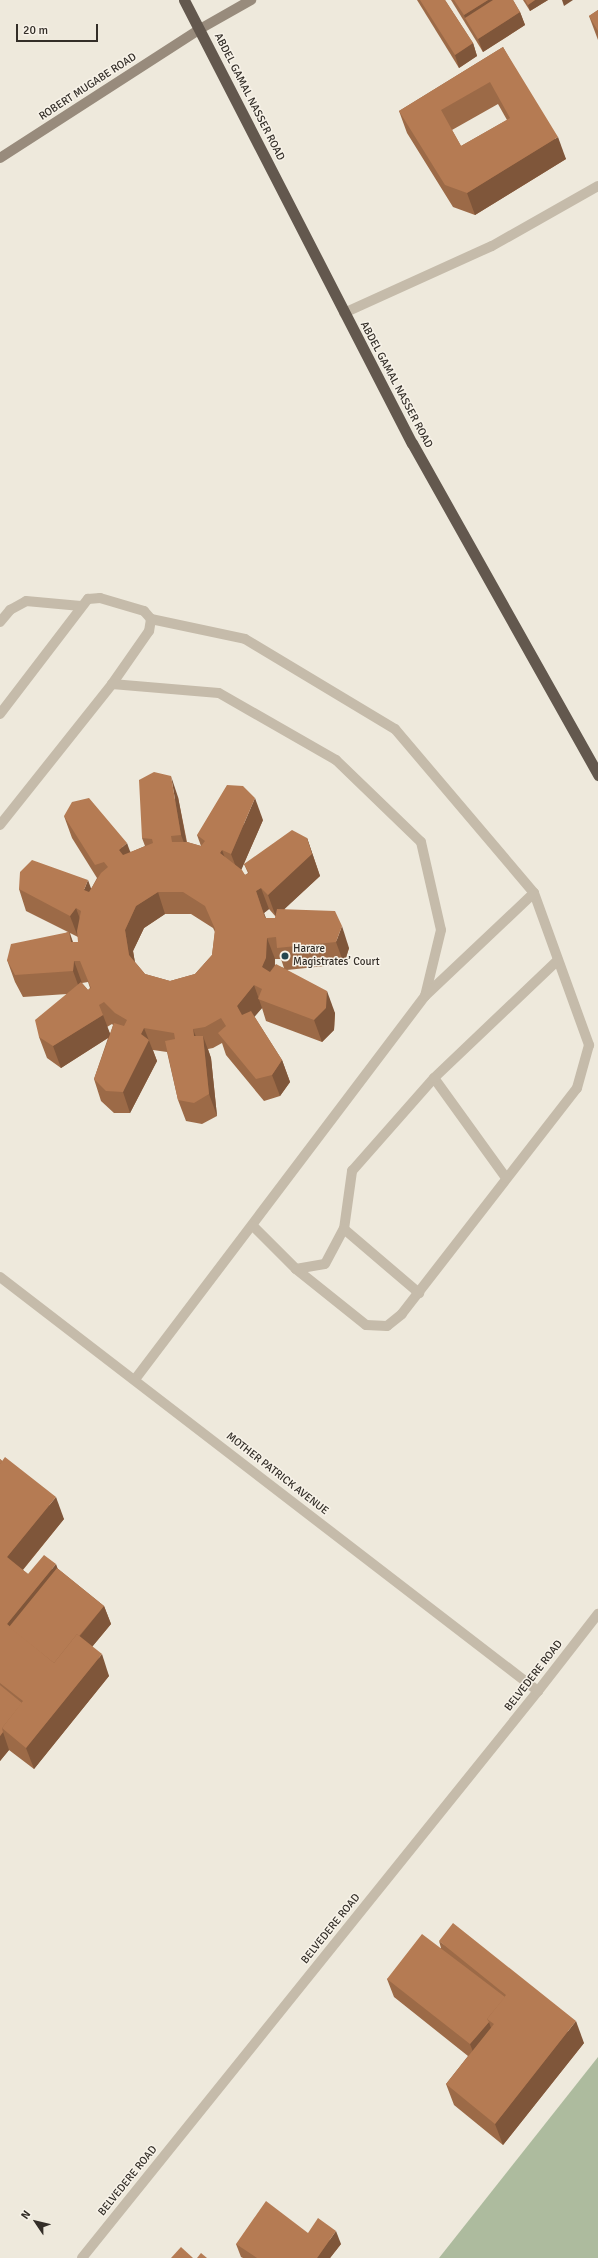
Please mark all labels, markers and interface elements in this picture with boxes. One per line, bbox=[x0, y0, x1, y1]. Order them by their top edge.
scale bar bbox=[18, 16, 100, 42]
text: 20 m bbox=[23, 23, 48, 38]
street label: ABDEL GAMAL NASSER ROAD bbox=[211, 31, 287, 163]
street label: ROBERT MUGABE ROAD bbox=[37, 51, 139, 123]
street label: ABDEL GAMAL NASSER ROAD bbox=[357, 320, 435, 450]
place label: Harare Magistrates’ Court bbox=[293, 943, 380, 969]
marker: Harare Magistrates’ Court bbox=[280, 951, 290, 961]
street label: MOTHER PATRICK AVENUE bbox=[223, 1430, 331, 1518]
street label: BELVEDERE ROAD bbox=[502, 1638, 566, 1714]
street label: BELVEDERE ROAD bbox=[299, 1891, 363, 1967]
street label: BELVEDERE ROAD bbox=[96, 2143, 160, 2219]
north arrow bbox=[16, 2202, 56, 2242]
text: N bbox=[18, 2208, 33, 2222]

